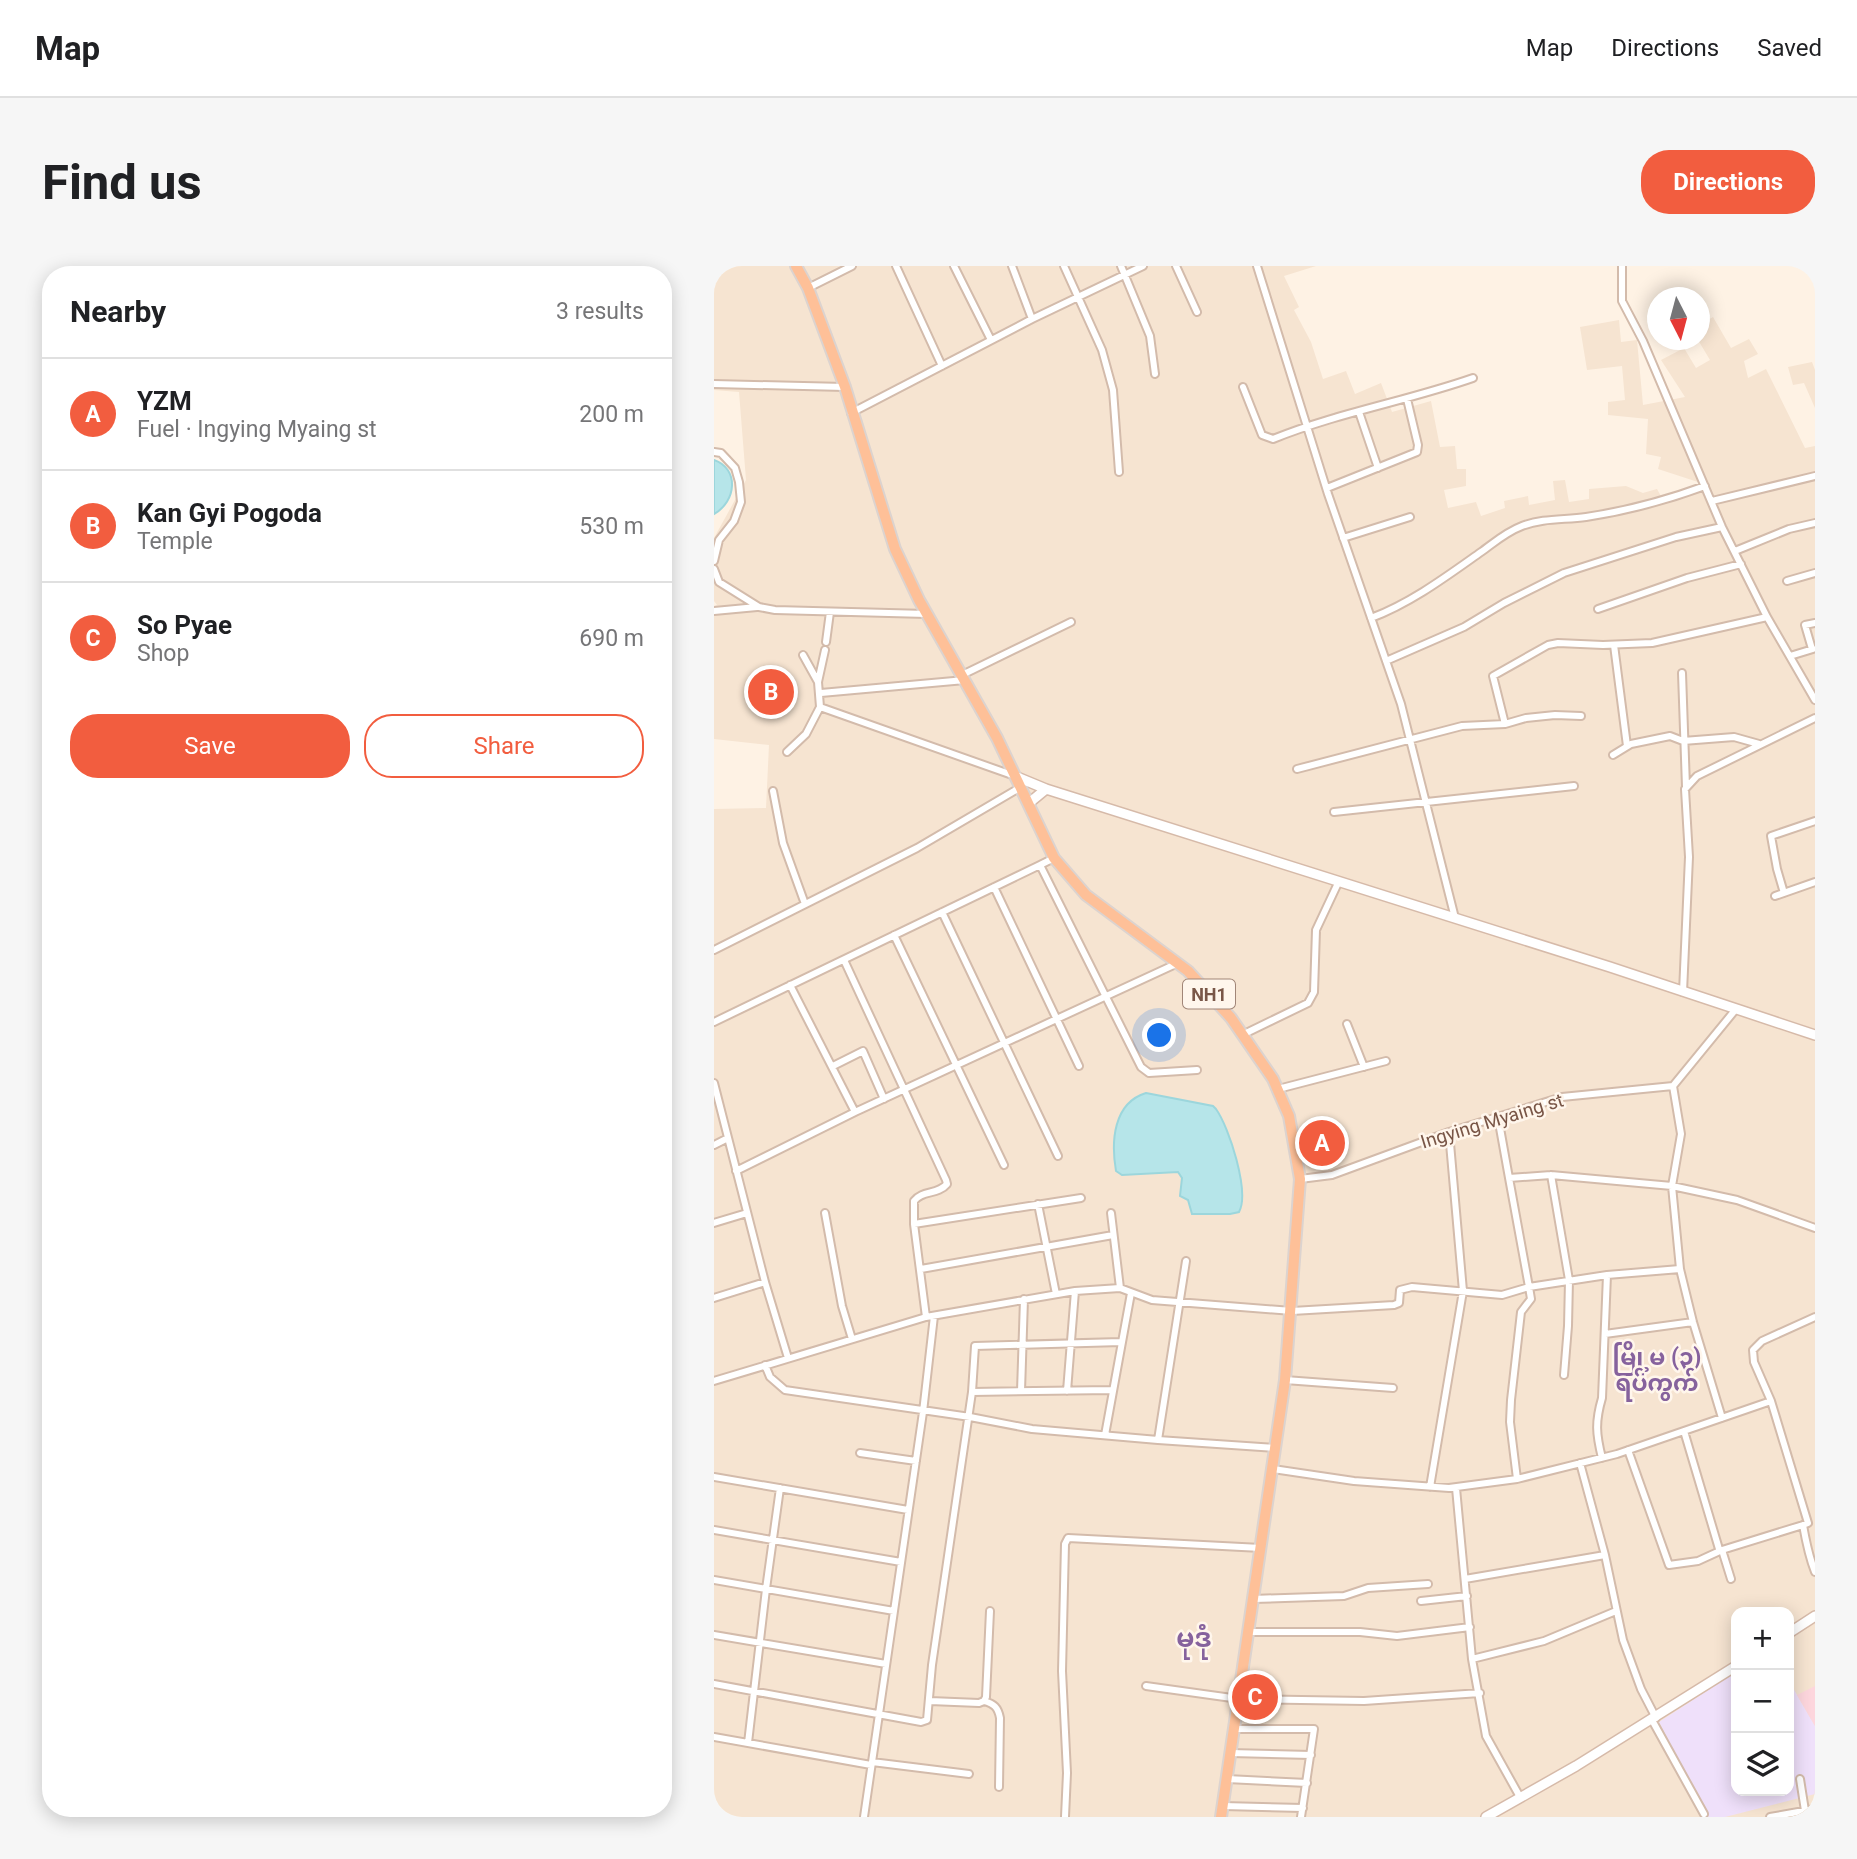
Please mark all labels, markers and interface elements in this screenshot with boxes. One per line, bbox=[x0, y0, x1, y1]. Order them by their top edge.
text: Map bbox=[35, 29, 100, 68]
text: Map bbox=[1526, 34, 1573, 62]
text: Directions bbox=[1611, 34, 1719, 62]
text: Saved bbox=[1757, 34, 1822, 62]
button: Directions bbox=[1641, 150, 1815, 214]
text: Find us bbox=[42, 154, 202, 211]
north arrow bbox=[1647, 287, 1710, 350]
text: Nearby bbox=[70, 294, 166, 329]
text: 3 results bbox=[556, 298, 644, 325]
text: YZM bbox=[137, 386, 192, 416]
text: A bbox=[85, 401, 101, 428]
text: 200 m bbox=[579, 401, 644, 428]
text: Fuel · Ingying Myaing st bbox=[137, 416, 377, 443]
text: Kan Gyi Pogoda bbox=[137, 498, 322, 528]
text: B bbox=[86, 513, 100, 540]
text: 530 m bbox=[579, 513, 644, 540]
text: Temple bbox=[137, 528, 213, 555]
text: So Pyae bbox=[137, 610, 232, 640]
text: C bbox=[85, 625, 101, 652]
text: 690 m bbox=[579, 625, 644, 652]
text: Shop bbox=[137, 640, 189, 667]
pin: B bbox=[748, 666, 794, 718]
button: Save bbox=[70, 714, 350, 778]
button: Share bbox=[364, 714, 644, 778]
road number: NH1 bbox=[1183, 980, 1235, 1008]
your location bbox=[1142, 1018, 1176, 1052]
street label: Ingying Myaing st bbox=[1418, 1088, 1566, 1154]
pin: A bbox=[1299, 1117, 1345, 1169]
district label: မြို့မ (၃) ရပ်ကွက် bbox=[1613, 1341, 1701, 1402]
map controls bbox=[1731, 1607, 1794, 1796]
button: + bbox=[1731, 1607, 1794, 1670]
district label: မုဒုံ bbox=[1176, 1623, 1212, 1660]
button: − bbox=[1731, 1670, 1794, 1733]
pin: C bbox=[1232, 1671, 1278, 1723]
button: layers bbox=[1731, 1733, 1794, 1796]

